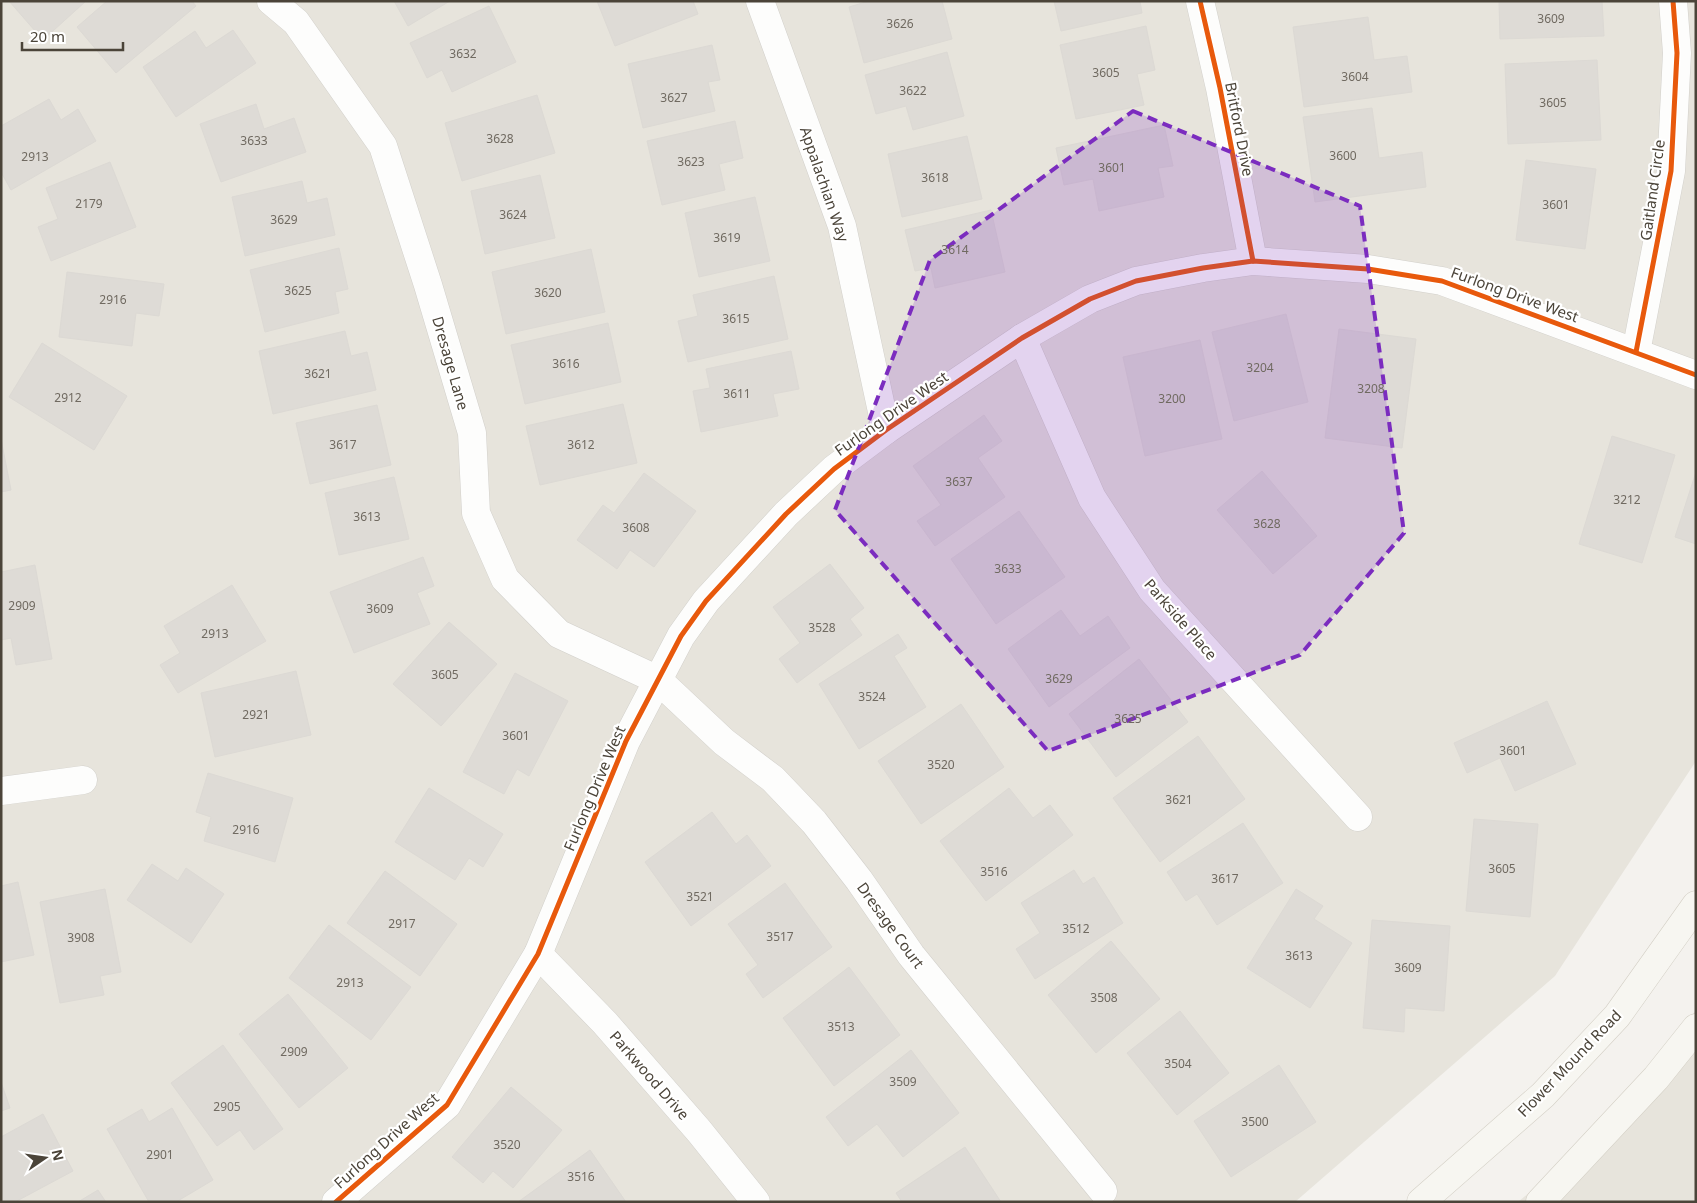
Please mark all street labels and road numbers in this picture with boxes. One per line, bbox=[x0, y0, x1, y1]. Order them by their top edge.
street label: Britford Drive bbox=[1221, 80, 1259, 178]
street label: Appalachian Way bbox=[796, 124, 854, 244]
street label: Gaitland Circle bbox=[1635, 138, 1669, 242]
street label: Furlong Drive West bbox=[1448, 262, 1582, 327]
street label: Dresage Lane bbox=[428, 314, 474, 412]
street label: Furlong Drive West bbox=[830, 366, 952, 460]
street label: Parkside Place bbox=[1140, 574, 1222, 664]
street label: Furlong Drive West bbox=[559, 722, 630, 854]
street label: Dresage Court bbox=[853, 878, 929, 973]
street label: Flower Mound Road bbox=[1513, 1005, 1625, 1121]
street label: Parkwood Drive bbox=[606, 1026, 694, 1124]
street label: Furlong Drive West bbox=[329, 1087, 443, 1192]

